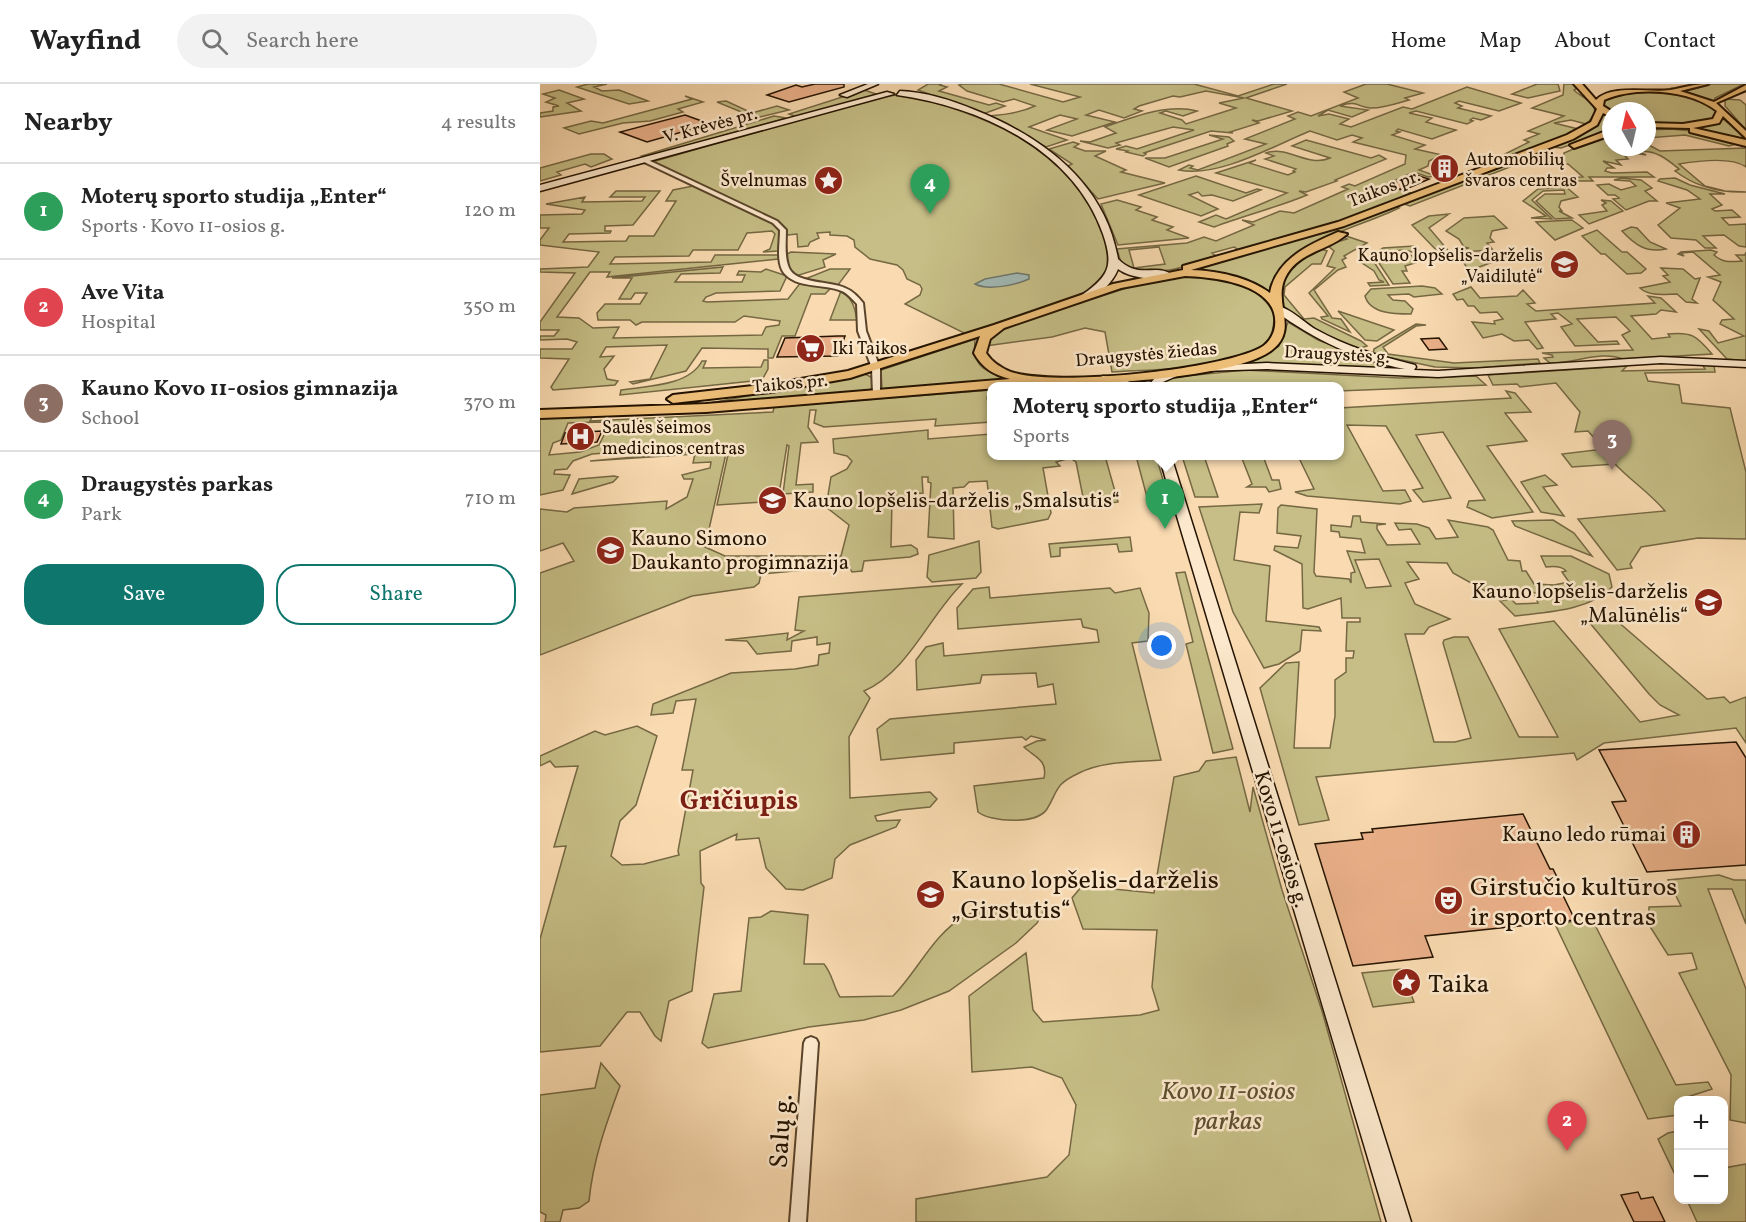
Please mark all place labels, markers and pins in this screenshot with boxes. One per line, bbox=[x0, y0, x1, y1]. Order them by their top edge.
place label: Automobilių švaros centras bbox=[1465, 148, 1577, 194]
building icon: Automobilių švaros centras bbox=[1428, 153, 1460, 185]
place icon: Švelnumas bbox=[812, 164, 844, 196]
pin: 4 bbox=[910, 164, 950, 214]
place label: Švelnumas bbox=[720, 169, 807, 194]
place label: Kauno lopšelis-darželis „Vaidilutė“ bbox=[1357, 244, 1543, 290]
school or university icon: Kauno lopšelis-darželis „Vaidilutė“ bbox=[1548, 249, 1580, 281]
supermarket icon: Iki Taikos bbox=[795, 332, 827, 364]
place label: Iki Taikos bbox=[832, 337, 907, 362]
place label: Saulės šeimos medicinos centras bbox=[602, 416, 745, 462]
pin: 3 bbox=[1592, 420, 1632, 470]
hospital icon: Saulės šeimos medicinos centras bbox=[565, 421, 597, 453]
pin: 1 bbox=[1146, 480, 1184, 529]
school or university icon: Kauno lopšelis-darželis „Smalsutis“ bbox=[756, 484, 788, 516]
place label: Kauno lopšelis-darželis „Smalsutis“ bbox=[793, 487, 1120, 516]
place label: Kauno Simono Daukanto progimnazija bbox=[631, 525, 849, 578]
school or university icon: Kauno Simono Daukanto progimnazija bbox=[594, 534, 626, 566]
place label: Kauno lopšelis-darželis „Malūnėlis“ bbox=[1472, 578, 1688, 631]
school or university icon: Kauno lopšelis-darželis „Malūnėlis“ bbox=[1693, 587, 1725, 619]
building icon: Kauno ledo rūmai bbox=[1671, 818, 1703, 850]
place label: Kauno ledo rūmai bbox=[1502, 821, 1666, 850]
place label: Kauno lopšelis-darželis „Girstutis“ bbox=[951, 863, 1219, 929]
place label: Girstučio kultūros ir sporto centras bbox=[1470, 870, 1677, 936]
school or university icon: Kauno lopšelis-darželis „Girstutis“ bbox=[914, 878, 946, 910]
theatre icon: Girstučio kultūros ir sporto centras bbox=[1433, 885, 1465, 917]
place icon: Taika bbox=[1391, 967, 1423, 999]
place label: Taika bbox=[1428, 967, 1490, 1003]
pin: 2 bbox=[1548, 1102, 1586, 1151]

